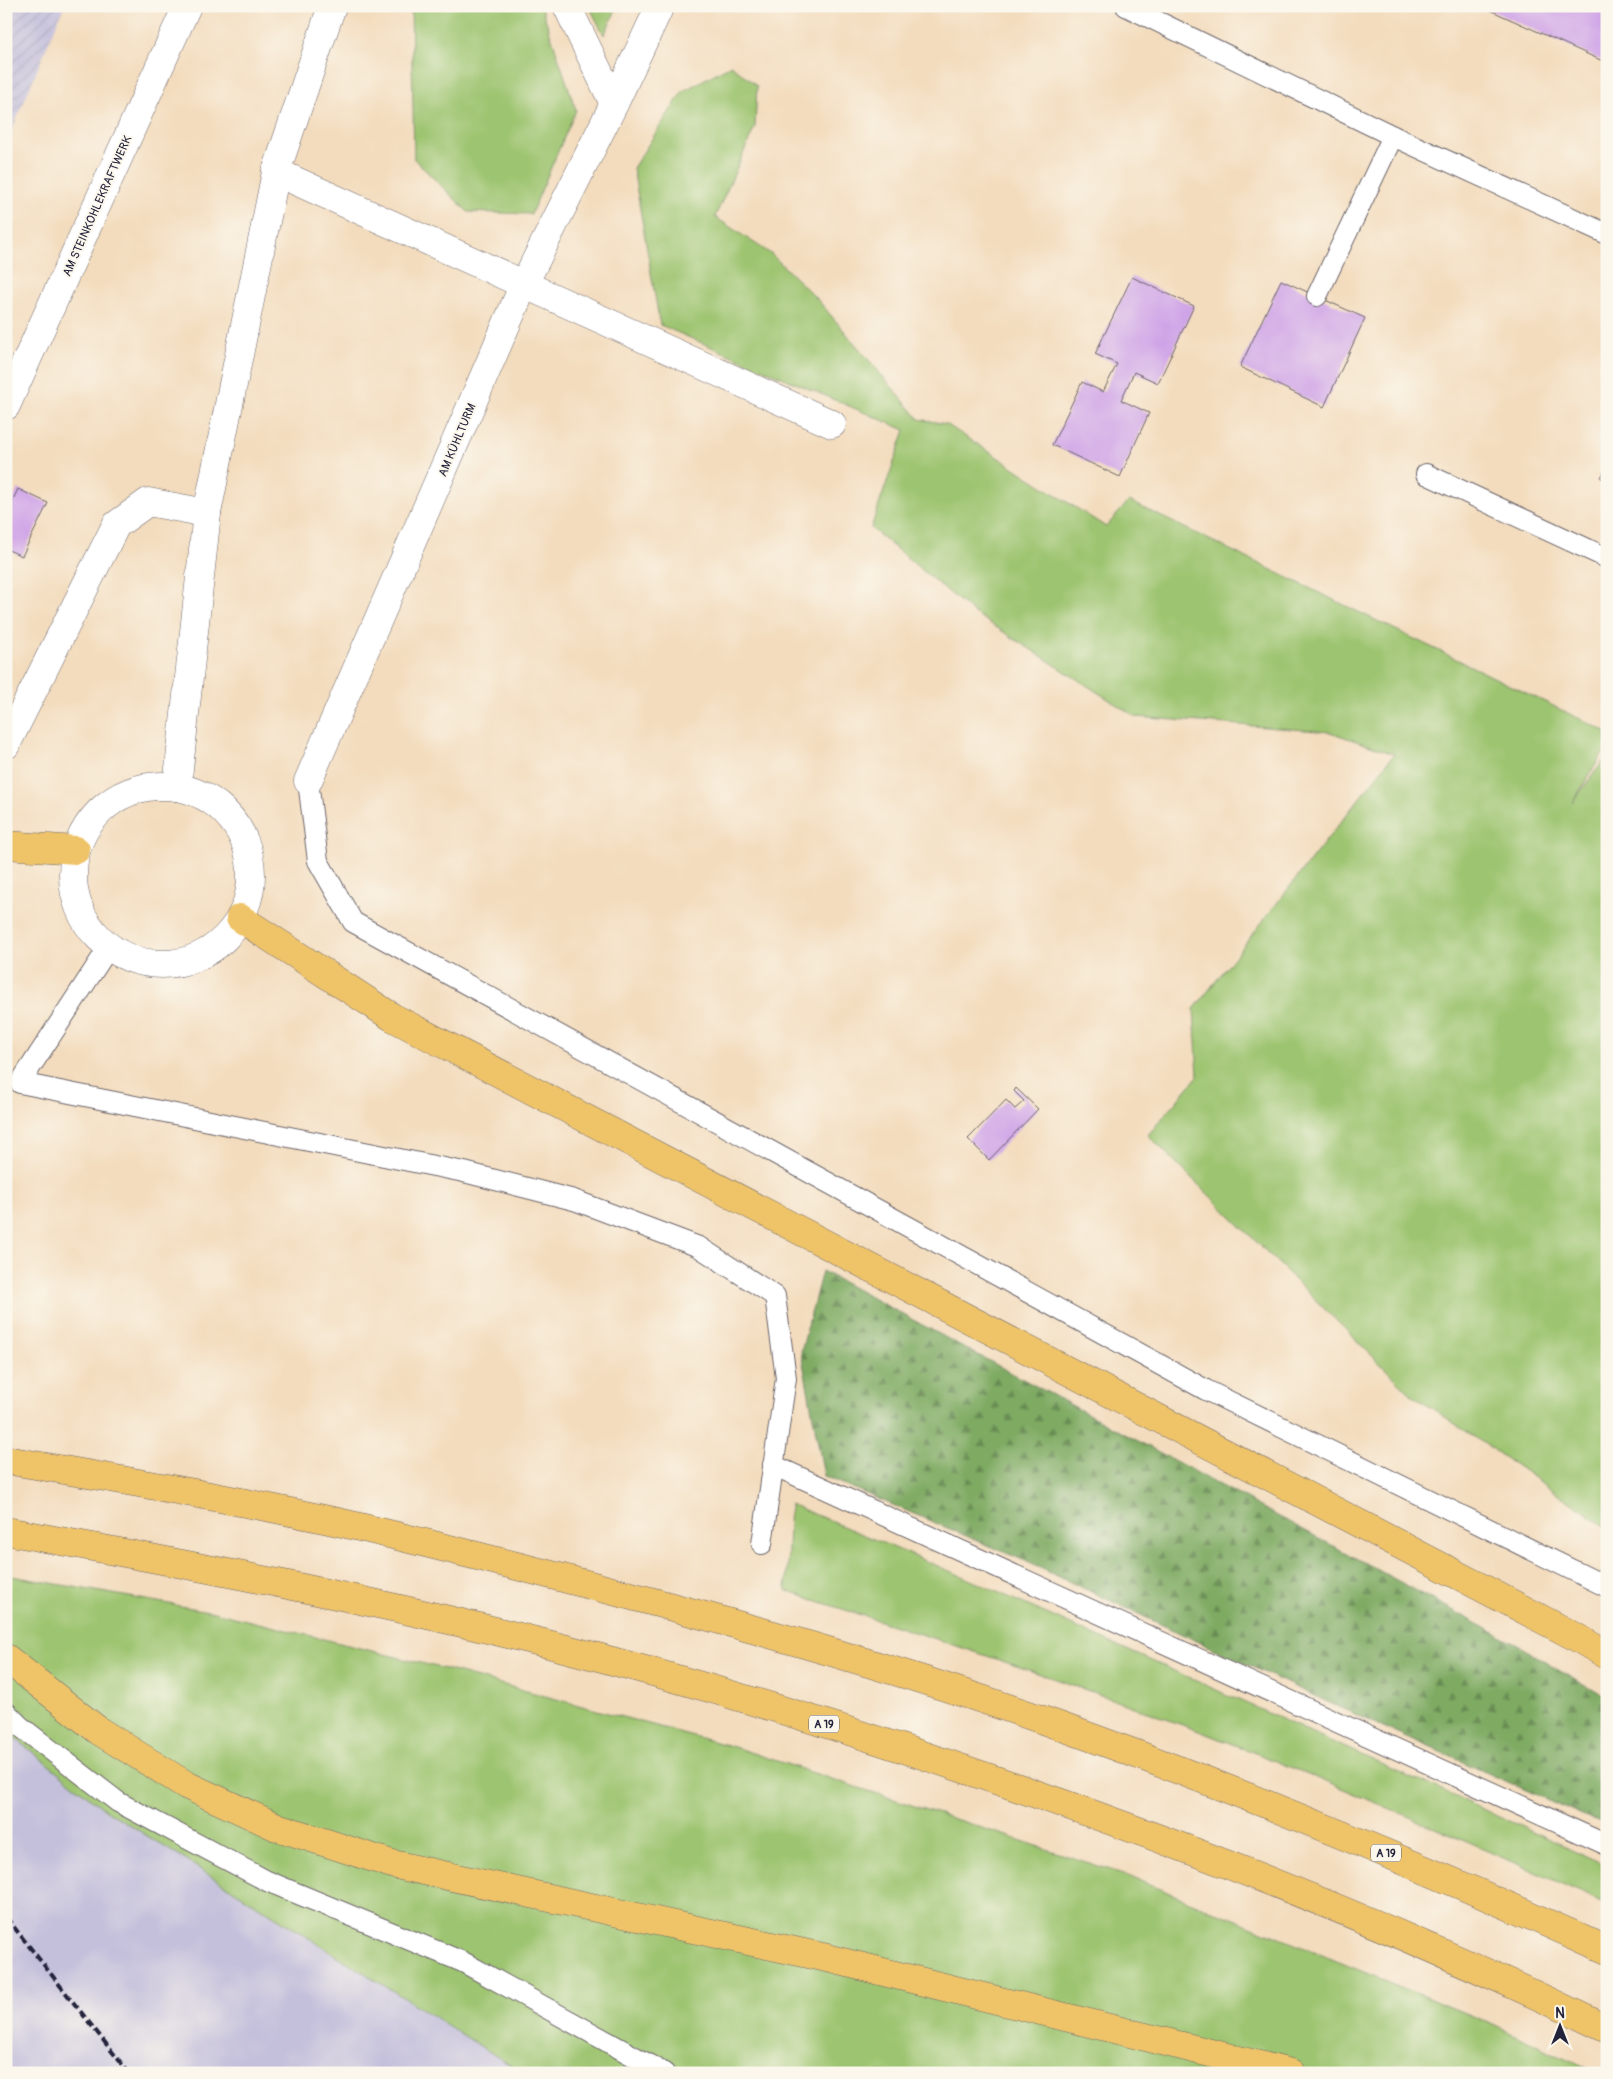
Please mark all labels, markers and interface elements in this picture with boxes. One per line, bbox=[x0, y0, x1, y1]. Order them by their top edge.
street label: AM STEINKOHLEKRAFTWERK bbox=[60, 134, 135, 279]
street label: AM KÜHLTURM bbox=[434, 401, 480, 479]
road number: A 19 bbox=[809, 1716, 839, 1732]
road number: A 19 bbox=[1371, 1845, 1401, 1862]
north arrow bbox=[1536, 2002, 1586, 2052]
text: N bbox=[1555, 2005, 1565, 2022]

